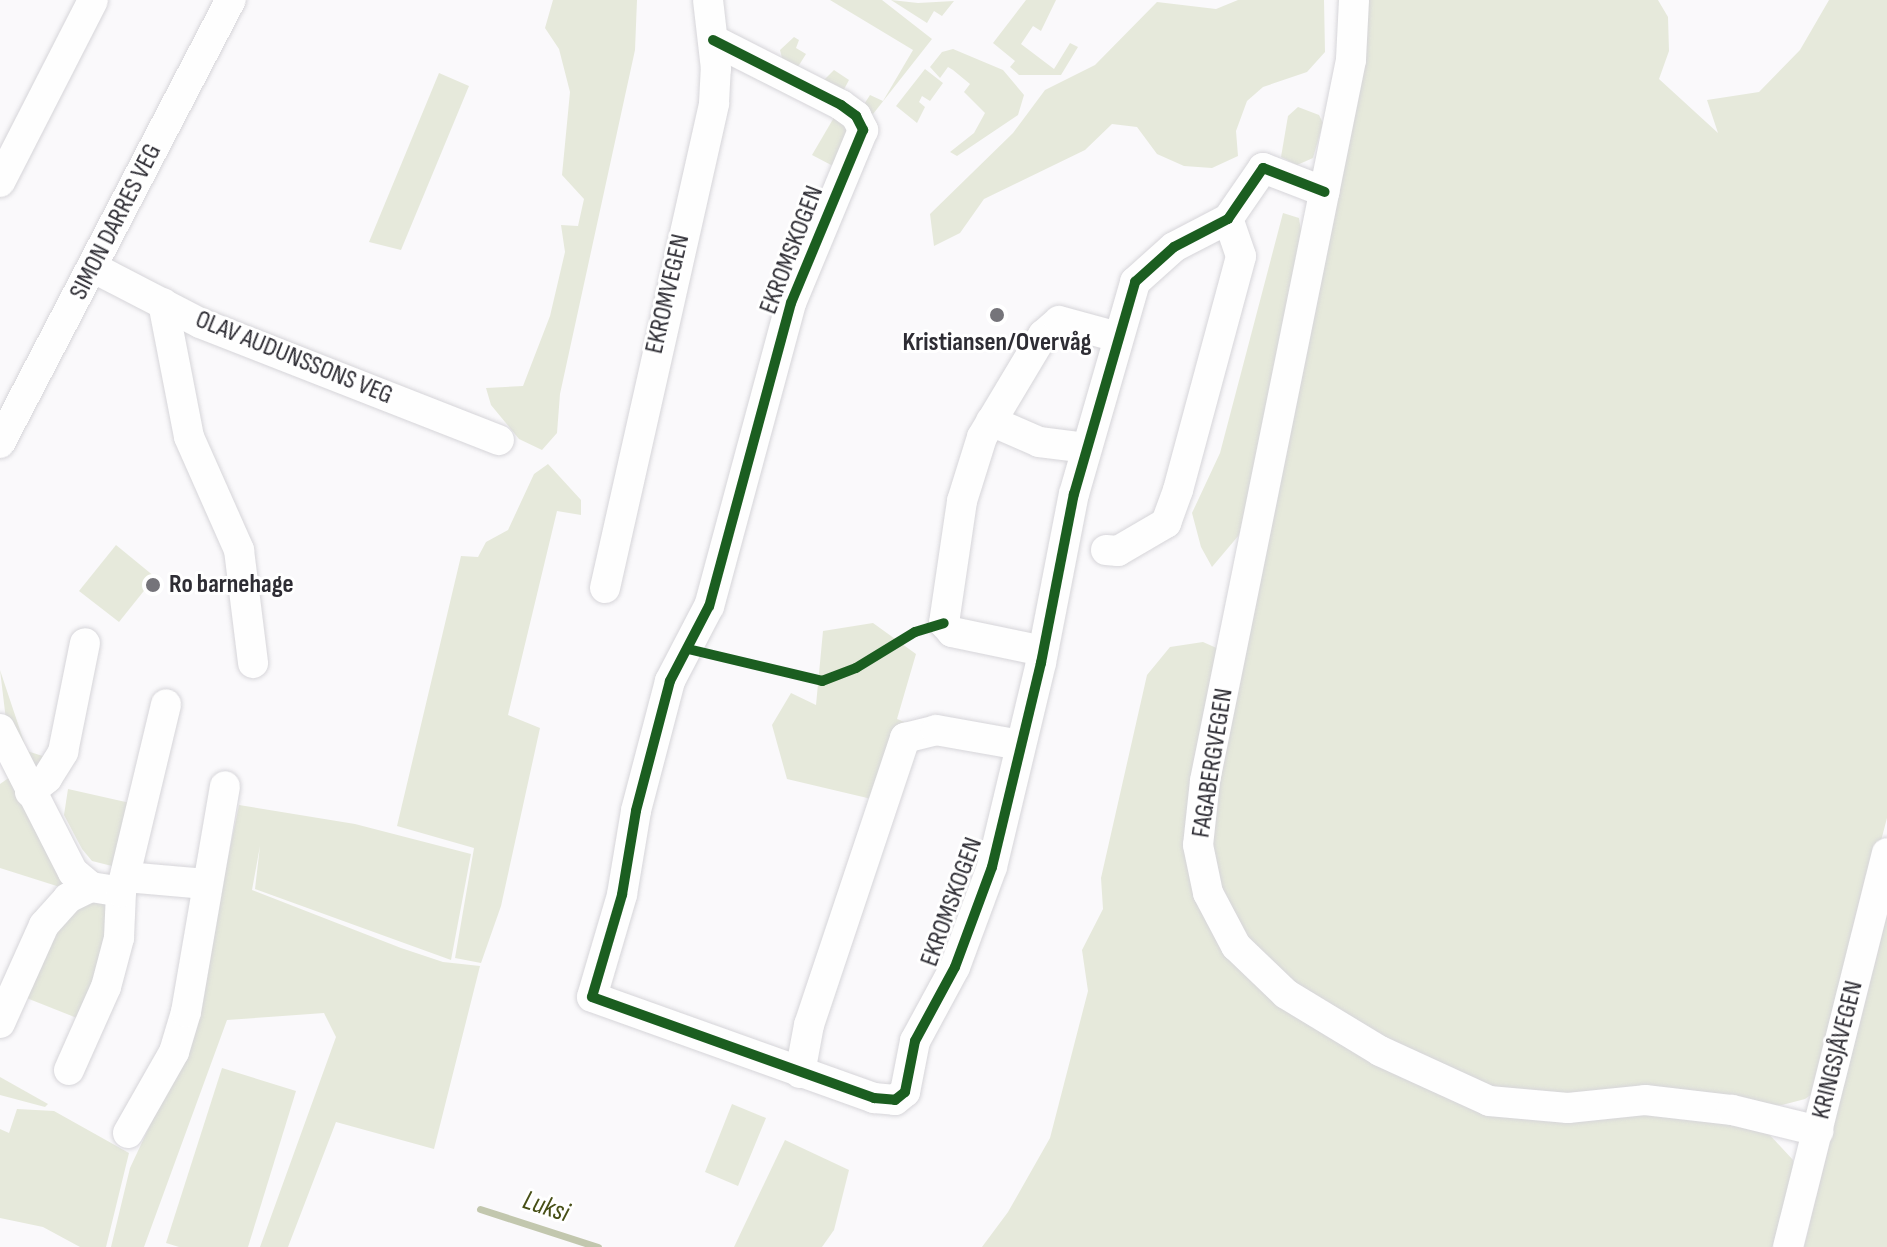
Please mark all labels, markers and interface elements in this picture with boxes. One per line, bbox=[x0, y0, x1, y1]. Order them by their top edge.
street label: SIMON DARRES VEG bbox=[63, 139, 169, 305]
street label: EKROMSKOGEN bbox=[753, 181, 831, 319]
street label: EKROMVEGEN bbox=[639, 231, 697, 357]
street label: OLAV AUDUNSSONS VEG bbox=[191, 304, 397, 412]
marker: Kristiansen/Overvåg bbox=[988, 306, 1006, 324]
place label: Kristiansen/Overvåg bbox=[902, 327, 1092, 359]
place label: Ro barnehage bbox=[169, 569, 294, 601]
marker: Ro barnehage bbox=[144, 576, 162, 594]
street label: FAGABERGVEGEN bbox=[1186, 686, 1240, 840]
street label: EKROMSKOGEN bbox=[914, 833, 990, 971]
street label: KRINGSJÅVEGEN bbox=[1806, 978, 1870, 1122]
water label: Luksi bbox=[519, 1184, 573, 1230]

